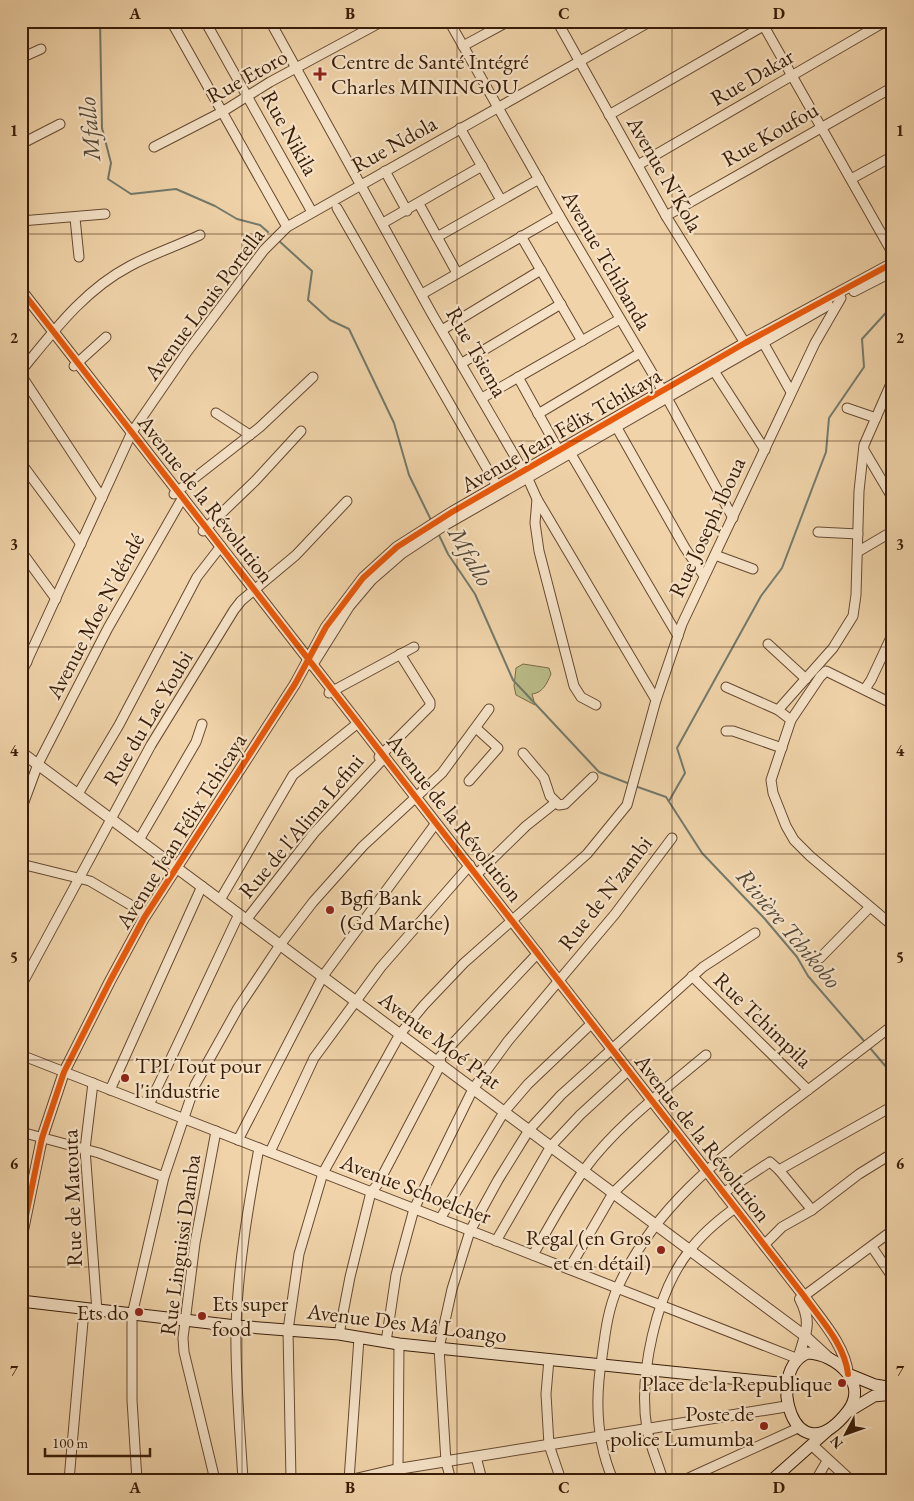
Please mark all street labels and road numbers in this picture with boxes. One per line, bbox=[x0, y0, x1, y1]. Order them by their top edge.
street label: Rue Dakar bbox=[705, 41, 800, 113]
street label: Rue Etoro bbox=[201, 42, 293, 110]
street label: Rue Nikila bbox=[255, 85, 325, 181]
street label: Rue Koufou bbox=[717, 95, 824, 173]
street label: Rue Ndola bbox=[346, 109, 442, 179]
street label: Avenue N'Kola bbox=[620, 110, 710, 237]
street label: Avenue Tchibanda bbox=[555, 184, 659, 335]
street label: Avenue Louis Portella bbox=[136, 222, 271, 387]
street label: Rue Tsiema bbox=[439, 302, 515, 403]
street label: Avenue Jean Félix Tchikaya bbox=[455, 361, 667, 500]
street label: Avenue de la Révolution bbox=[131, 408, 281, 589]
street label: Rue Joseph Iboua bbox=[662, 452, 752, 602]
street label: Avenue Moe N'déndé bbox=[39, 528, 151, 705]
street label: Rue du Lac Youbi bbox=[96, 645, 200, 791]
street label: Avenue de la Révolution bbox=[380, 727, 530, 908]
street label: Avenue Jean Félix Tchicaya bbox=[108, 728, 253, 935]
street label: Rue de l'Alima Lefini bbox=[232, 748, 370, 904]
street label: Rue de N'zambi bbox=[551, 830, 659, 956]
street label: Rue Tchimpila bbox=[707, 966, 819, 1074]
street label: Avenue Moé Prat bbox=[372, 984, 507, 1096]
street label: Avenue de la Révolution bbox=[628, 1047, 778, 1228]
street label: Rue de Matouta bbox=[55, 1129, 89, 1267]
street label: Avenue Schoelcher bbox=[336, 1147, 496, 1231]
street label: Rue Linguissi Damba bbox=[153, 1152, 207, 1338]
street label: Avenue Des Mâ Loango bbox=[305, 1296, 509, 1350]

